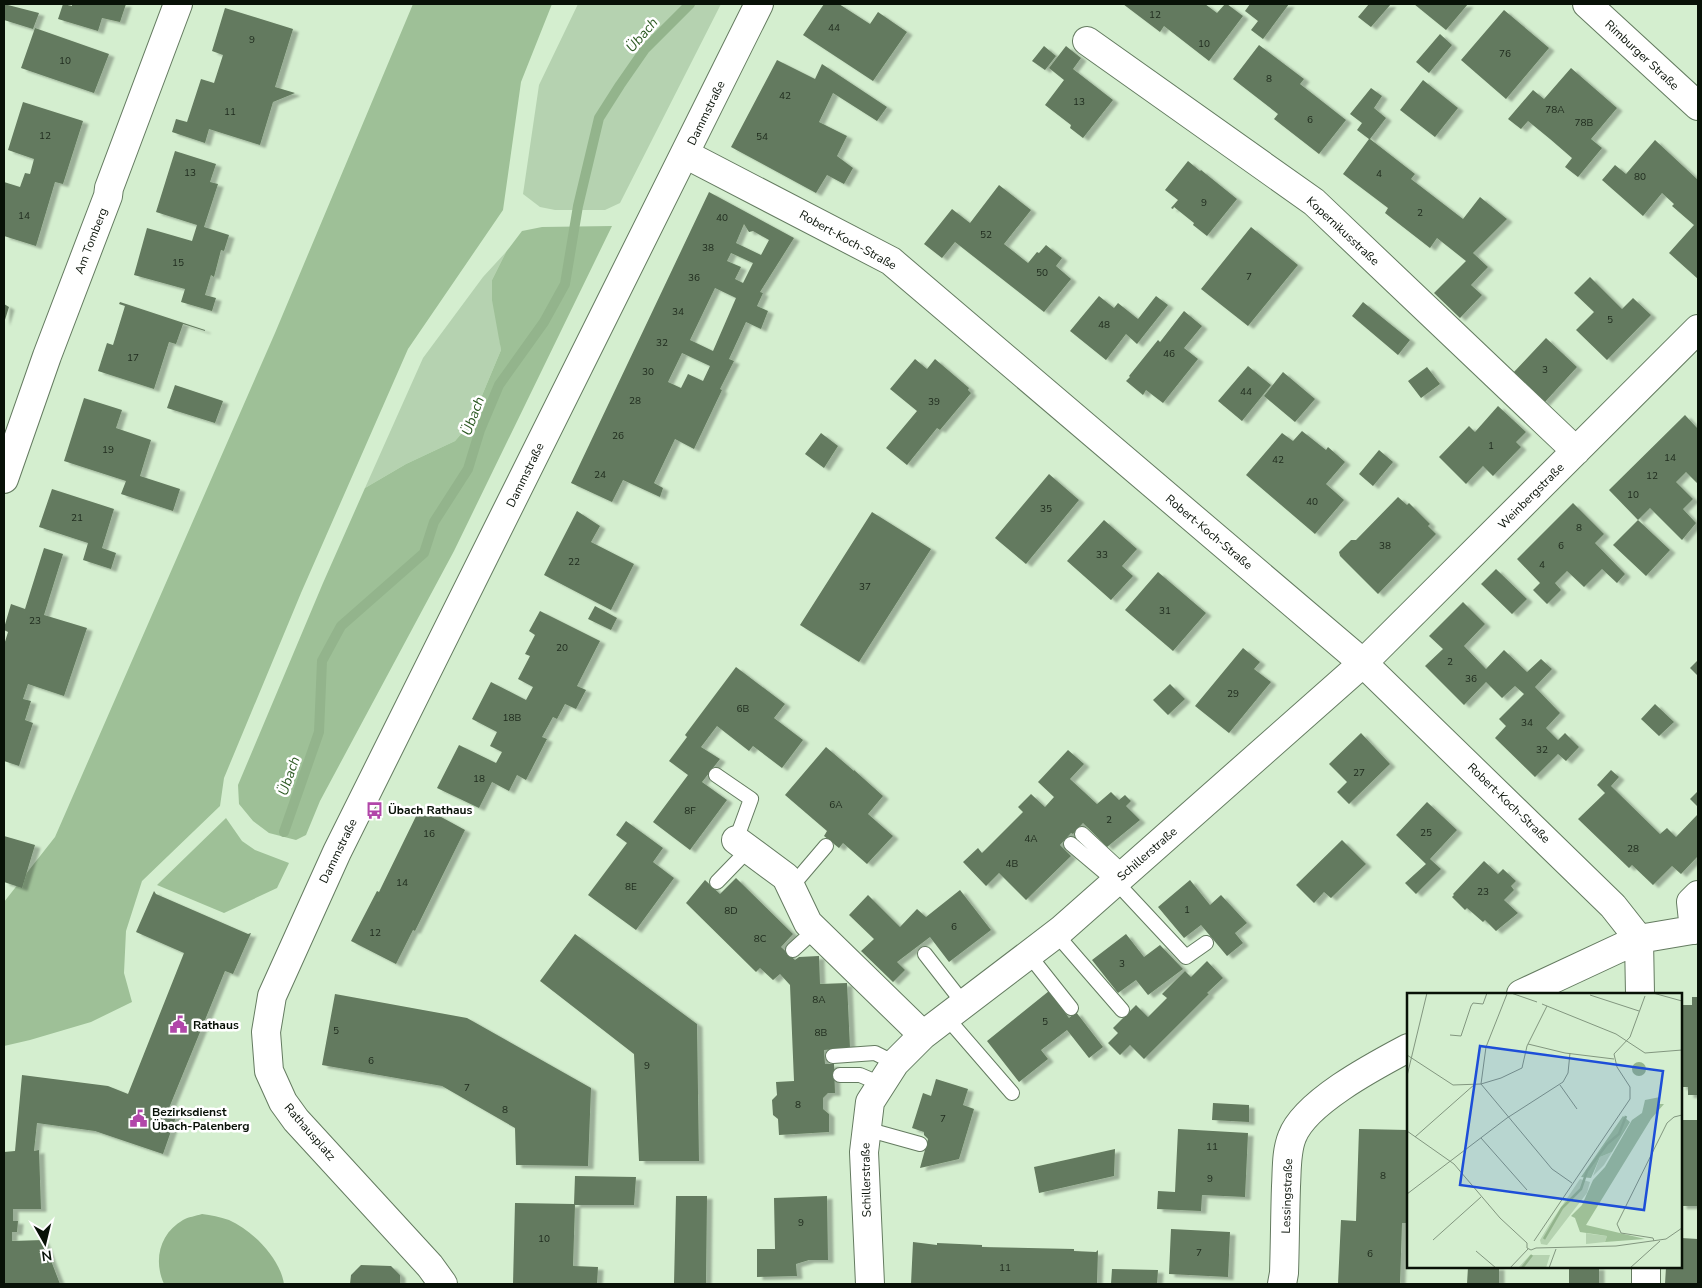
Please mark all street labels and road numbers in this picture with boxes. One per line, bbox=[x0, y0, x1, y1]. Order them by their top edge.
street label: Rimburger Straße bbox=[1602, 16, 1682, 94]
street label: Dammstraße bbox=[683, 78, 729, 148]
street label: Kopernikusstraße bbox=[1303, 193, 1383, 269]
street label: Am Tomberg bbox=[71, 205, 111, 277]
street label: Robert-Koch-Straße bbox=[796, 207, 900, 273]
street label: Dammstraße bbox=[502, 440, 548, 510]
street label: Weinbergstraße bbox=[1494, 459, 1568, 533]
street label: Robert-Koch-Straße bbox=[1162, 491, 1256, 573]
street label: Robert-Koch-Straße bbox=[1464, 759, 1554, 847]
street label: Dammstraße bbox=[315, 816, 361, 886]
street label: Schillerstraße bbox=[1114, 824, 1180, 884]
street label: Rathausplatz bbox=[281, 1100, 340, 1164]
street label: Schillerstraße bbox=[857, 1143, 875, 1217]
street label: Lessingstraße bbox=[1278, 1158, 1296, 1234]

